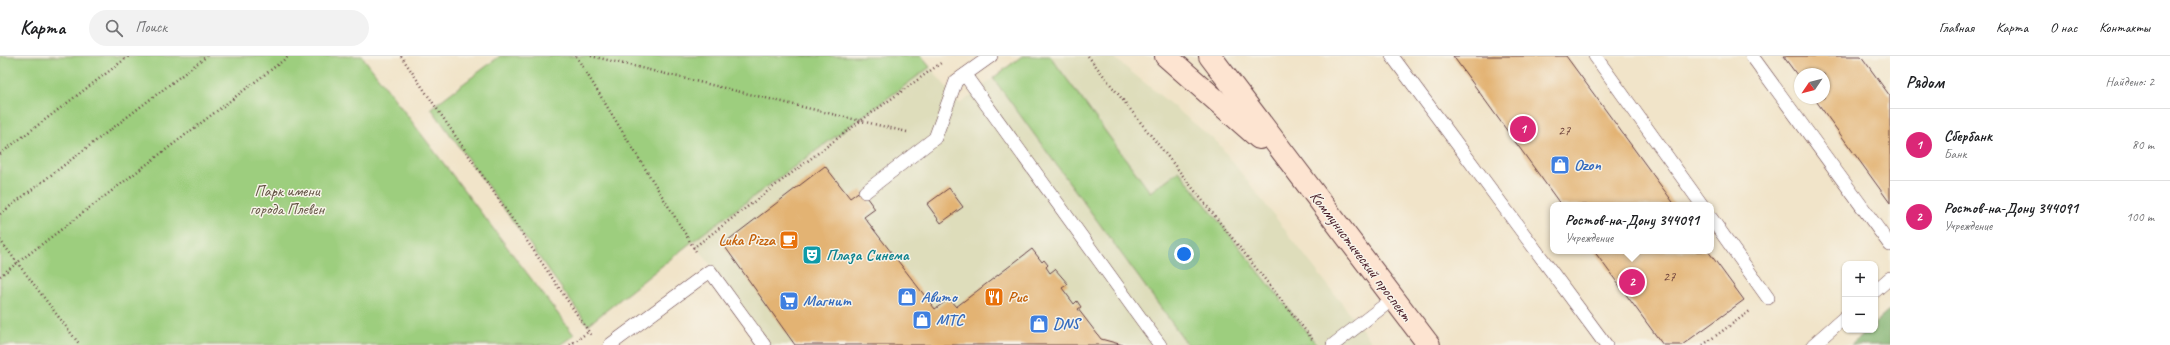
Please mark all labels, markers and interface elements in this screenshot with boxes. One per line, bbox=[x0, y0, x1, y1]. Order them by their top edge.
search box bbox=[89, 10, 369, 46]
text: Карта bbox=[20, 16, 65, 40]
icon: search bbox=[103, 17, 125, 39]
text: Поиск bbox=[135, 18, 167, 37]
text: Главная bbox=[1939, 19, 1974, 36]
text: Карта bbox=[1996, 19, 2028, 36]
text: О нас bbox=[2050, 19, 2077, 36]
text: Контакты bbox=[2099, 19, 2150, 36]
north arrow bbox=[1794, 68, 1830, 104]
text: Рядом bbox=[1906, 72, 1944, 93]
text: Найдено: 2 bbox=[2106, 74, 2154, 90]
pin: 1 bbox=[1510, 114, 1536, 144]
house number: 27 bbox=[1558, 122, 1571, 139]
text: Сбербанк bbox=[1944, 127, 1992, 146]
text: 1 bbox=[1916, 137, 1922, 153]
text: 80 m bbox=[2132, 137, 2154, 153]
text: Банк bbox=[1944, 146, 1966, 162]
shop icon: Ozon bbox=[1549, 154, 1571, 176]
place label: Ozon bbox=[1574, 155, 1601, 175]
park label: Парк имени города Плевен bbox=[250, 181, 325, 219]
street label: Коммунистический проспект bbox=[1306, 187, 1417, 326]
text: Ростов-на-Дону 344091 bbox=[1944, 199, 2078, 218]
popup bbox=[1550, 202, 1714, 254]
text: 2 bbox=[1916, 209, 1922, 225]
text: 100 m bbox=[2126, 209, 2154, 225]
text: Ростов-на-Дону 344091 bbox=[1565, 211, 1699, 230]
text: Учреждение bbox=[1944, 218, 1992, 234]
cafe icon: Luka Pizza bbox=[778, 229, 800, 251]
place label: Luka Pizza bbox=[718, 230, 777, 250]
text: Учреждение bbox=[1565, 230, 1613, 246]
theatre icon: Плаза Синема bbox=[801, 244, 823, 266]
your location bbox=[1174, 244, 1194, 264]
place label: Плаза Синема bbox=[826, 245, 910, 265]
map controls bbox=[1842, 261, 1878, 333]
button: + bbox=[1842, 261, 1878, 297]
pin: 2 bbox=[1619, 267, 1645, 297]
house number: 27 bbox=[1663, 268, 1676, 285]
shop icon: Авито bbox=[896, 286, 918, 308]
restaurant icon: Рис bbox=[983, 286, 1005, 308]
place label: Авито bbox=[921, 287, 958, 307]
place label: Рис bbox=[1008, 287, 1028, 307]
supermarket icon: Магнит bbox=[778, 290, 800, 312]
place label: Магнит bbox=[803, 291, 852, 311]
button: − bbox=[1842, 297, 1878, 333]
shop icon: МТС bbox=[911, 309, 933, 331]
place label: МТС bbox=[936, 310, 965, 330]
shop icon: DNS bbox=[1028, 313, 1050, 335]
place label: DNS bbox=[1053, 314, 1083, 334]

